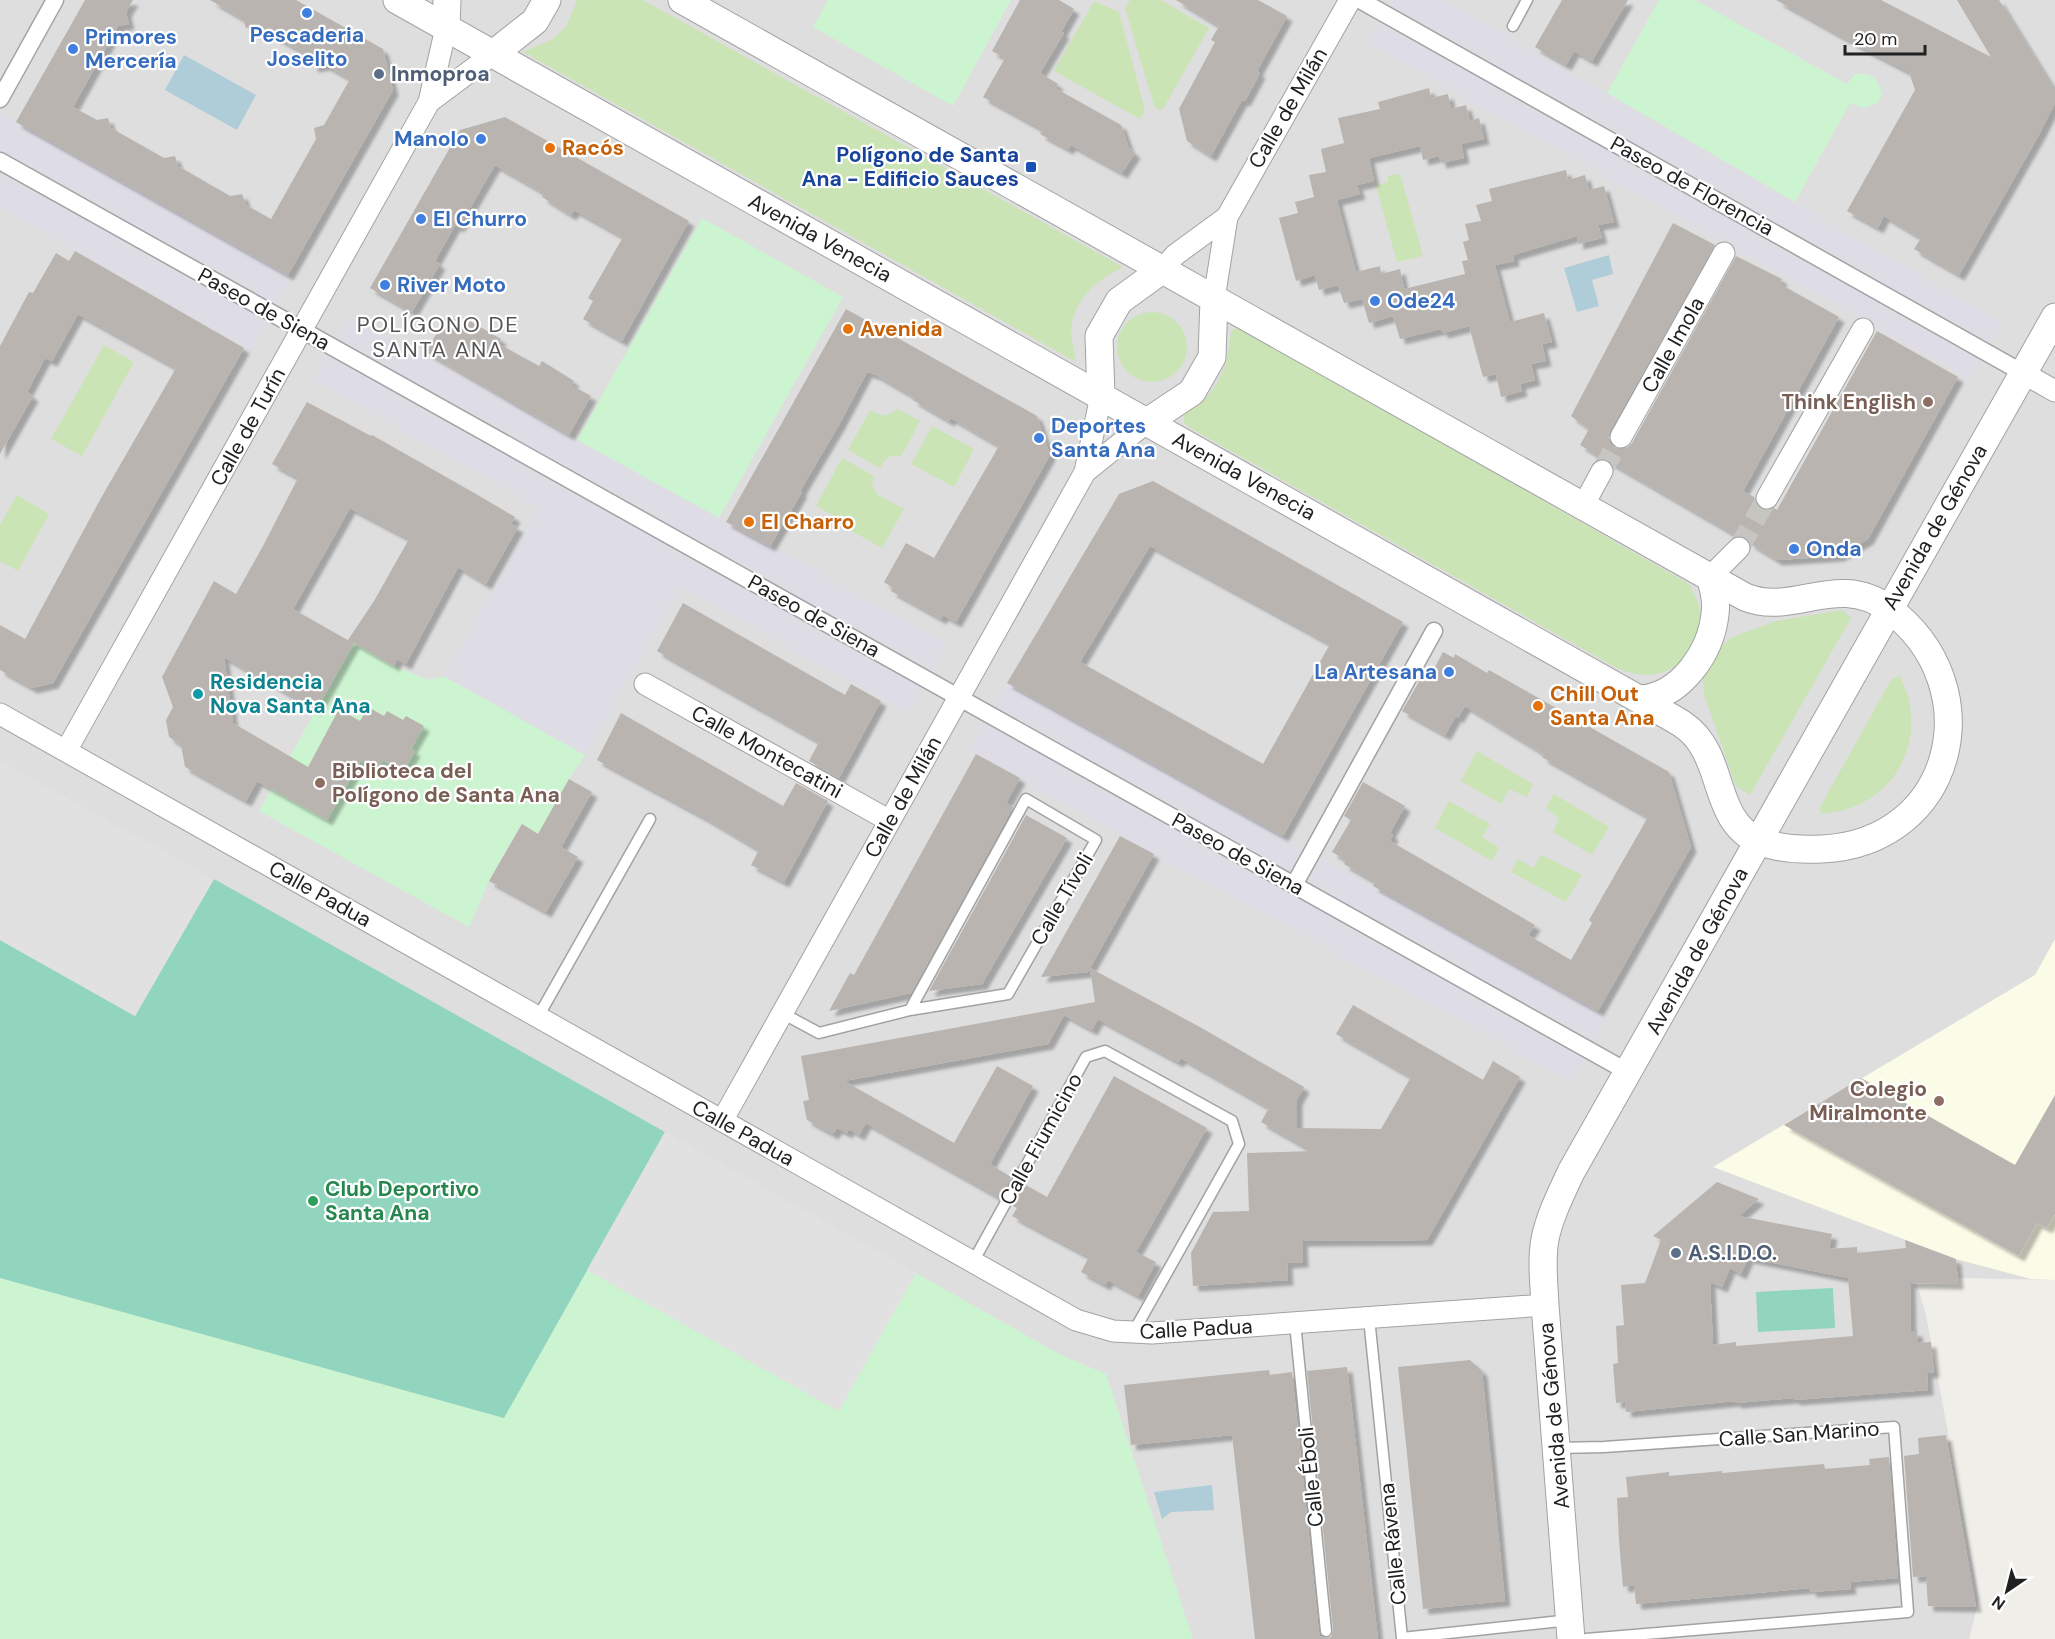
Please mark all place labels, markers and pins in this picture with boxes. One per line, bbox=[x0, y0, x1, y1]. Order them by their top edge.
marker: Pescaderia Joselito bbox=[300, 6, 314, 20]
place label: Pescaderia Joselito bbox=[250, 21, 364, 73]
place label: Primores Mercería bbox=[85, 23, 177, 75]
marker: Primores Mercería bbox=[66, 42, 80, 56]
place label: Inmoproa bbox=[391, 60, 490, 88]
marker: Inmoproa bbox=[372, 67, 386, 81]
place label: Manolo bbox=[394, 125, 469, 153]
marker: Manolo bbox=[474, 132, 488, 146]
place label: Racós bbox=[562, 134, 624, 162]
marker: Racós bbox=[543, 141, 557, 155]
place label: Polígono de Santa Ana - Edificio Sauces bbox=[802, 141, 1019, 193]
marker: Polígono de Santa Ana - Edificio Sauces bbox=[1024, 160, 1038, 174]
place label: El Churro bbox=[433, 205, 527, 233]
marker: El Churro bbox=[414, 212, 428, 226]
place label: River Moto bbox=[397, 271, 506, 299]
marker: River Moto bbox=[378, 278, 392, 292]
place label: Ode24 bbox=[1387, 287, 1455, 315]
marker: Ode24 bbox=[1368, 294, 1382, 308]
place label: Avenida bbox=[860, 315, 943, 343]
marker: Avenida bbox=[841, 322, 855, 336]
place label: Think English bbox=[1781, 388, 1916, 416]
marker: Think English bbox=[1921, 395, 1935, 409]
place label: Deportes Santa Ana bbox=[1051, 412, 1155, 464]
marker: Deportes Santa Ana bbox=[1032, 431, 1046, 445]
place label: El Charro bbox=[761, 508, 854, 536]
marker: El Charro bbox=[742, 515, 756, 529]
place label: Onda bbox=[1806, 535, 1861, 563]
marker: Onda bbox=[1787, 542, 1801, 556]
place label: La Artesana bbox=[1314, 658, 1437, 686]
marker: La Artesana bbox=[1442, 665, 1456, 679]
place label: Residencia Nova Santa Ana bbox=[210, 668, 371, 720]
place label: Chill Out Santa Ana bbox=[1550, 680, 1654, 732]
marker: Residencia Nova Santa Ana bbox=[191, 687, 205, 701]
marker: Chill Out Santa Ana bbox=[1531, 699, 1545, 713]
place label: Biblioteca del Polígono de Santa Ana bbox=[332, 757, 560, 809]
marker: Biblioteca del Polígono de Santa Ana bbox=[313, 776, 327, 790]
place label: Colegio Miralmonte bbox=[1809, 1075, 1927, 1127]
marker: Colegio Miralmonte bbox=[1932, 1094, 1946, 1108]
place label: Club Deportivo Santa Ana bbox=[325, 1175, 479, 1227]
marker: Club Deportivo Santa Ana bbox=[306, 1194, 320, 1208]
place label: A.S.I.D.O. bbox=[1688, 1239, 1777, 1267]
marker: A.S.I.D.O. bbox=[1669, 1246, 1683, 1260]

